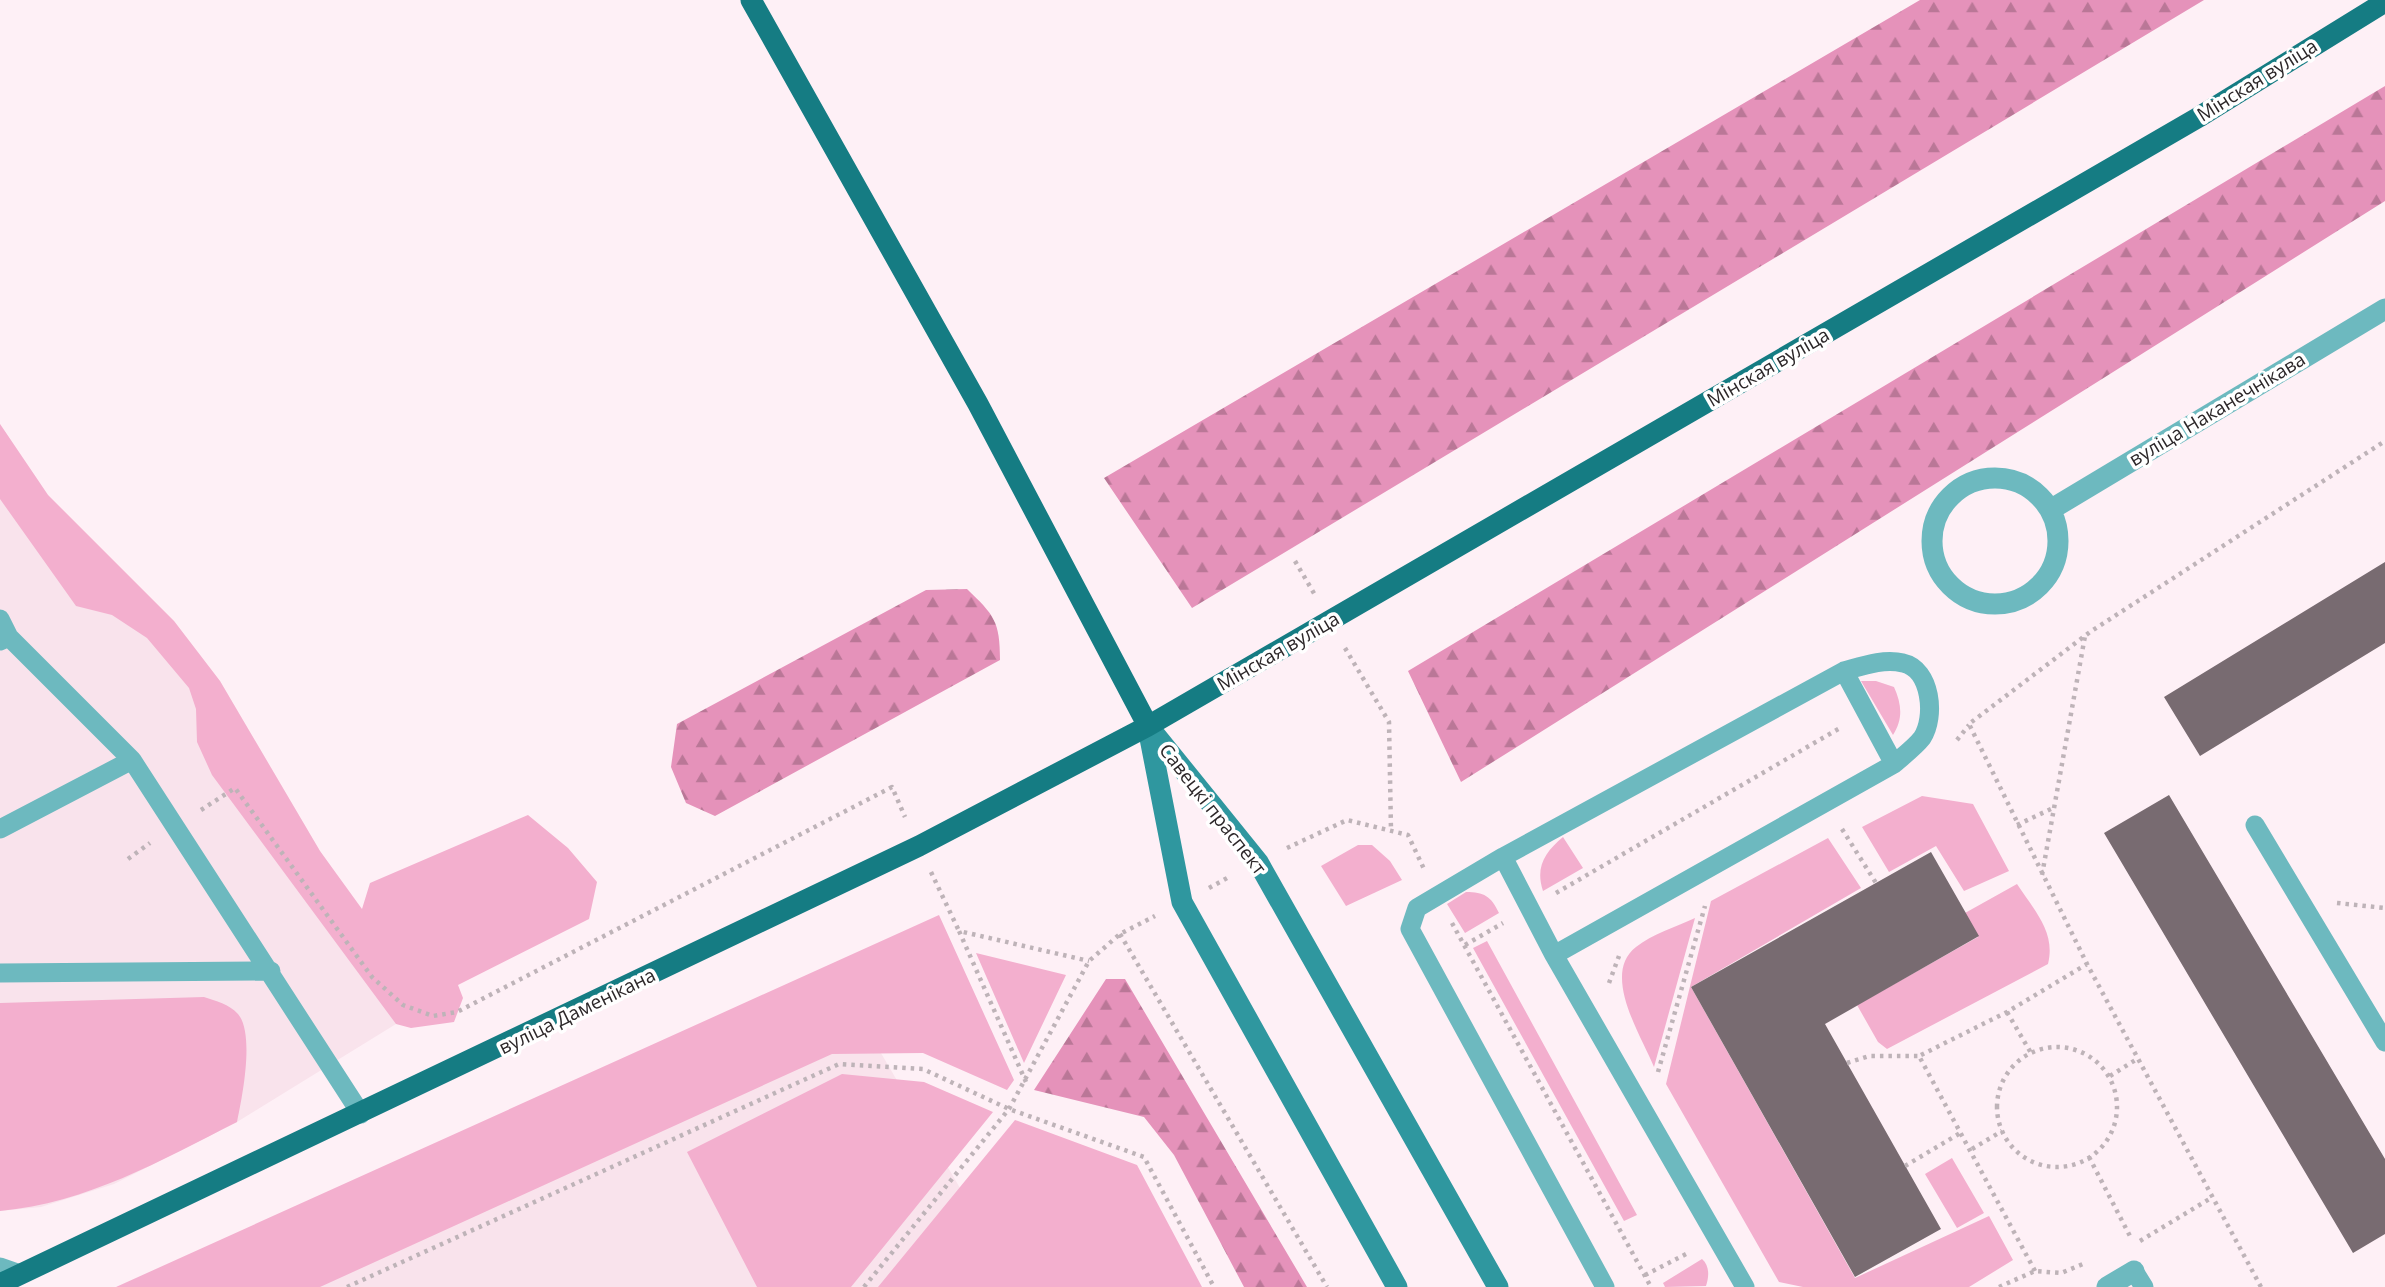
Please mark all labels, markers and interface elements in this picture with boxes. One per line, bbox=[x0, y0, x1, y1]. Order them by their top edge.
street label: Мінская вуліца bbox=[2192, 33, 2322, 127]
street label: Мінская вуліца bbox=[1702, 321, 1834, 413]
street label: вуліца Наканечнікава bbox=[2124, 346, 2310, 472]
street label: Мінская вуліца bbox=[1212, 605, 1344, 697]
street label: Савецкі праспект bbox=[1154, 738, 1272, 880]
street label: вуліца Даменікана bbox=[494, 962, 660, 1060]

